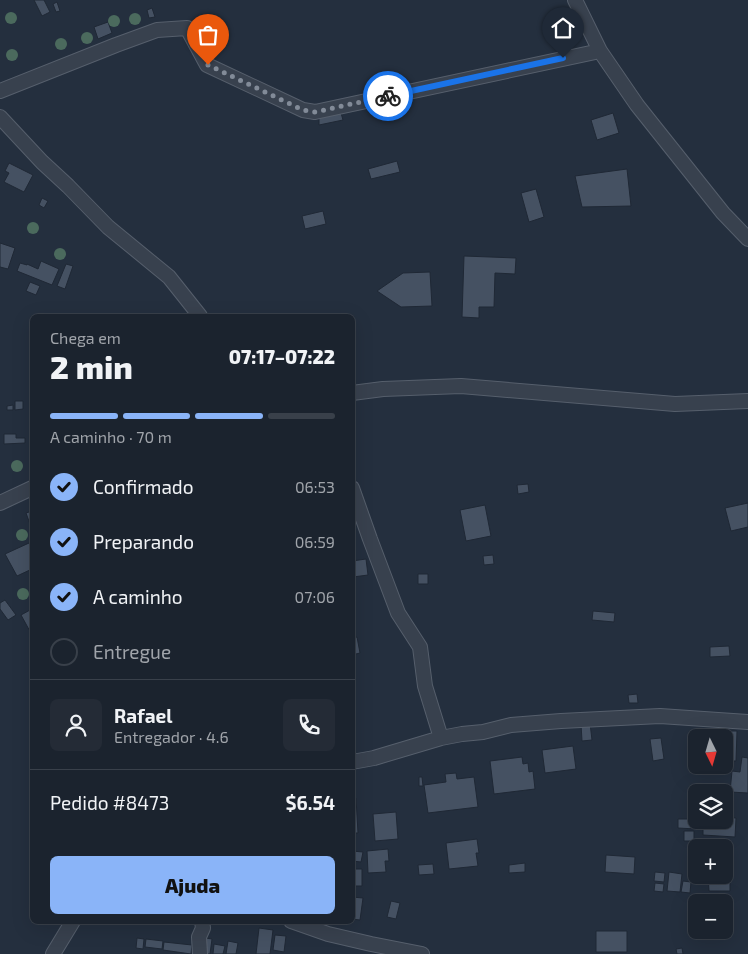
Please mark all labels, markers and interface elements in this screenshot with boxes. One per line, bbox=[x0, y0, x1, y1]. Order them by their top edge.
pin bbox=[542, 7, 584, 58]
pin bbox=[187, 14, 229, 65]
icon: home bbox=[549, 14, 577, 42]
icon: bag bbox=[194, 21, 222, 49]
courier bbox=[363, 71, 413, 121]
icon: bike bbox=[374, 82, 402, 110]
text: Chega em bbox=[50, 328, 121, 347]
text: 07:17–07:22 bbox=[229, 345, 335, 368]
text: 2 min bbox=[50, 347, 133, 385]
text: A caminho · 70 m bbox=[50, 427, 172, 446]
icon: check bbox=[50, 473, 78, 501]
text: Confirmado bbox=[93, 475, 194, 498]
text: 06:53 bbox=[295, 477, 335, 496]
icon: check bbox=[50, 528, 78, 556]
text: Preparando bbox=[93, 530, 194, 553]
text: 06:59 bbox=[295, 532, 335, 551]
icon: check bbox=[50, 583, 78, 611]
text: A caminho bbox=[93, 585, 183, 608]
text: 07:06 bbox=[295, 587, 335, 606]
text: Entregue bbox=[93, 640, 171, 663]
button: person bbox=[50, 699, 102, 751]
button: phone bbox=[283, 699, 335, 751]
text: Rafael bbox=[114, 704, 173, 727]
text: Entregador · 4.6 bbox=[114, 727, 229, 746]
north arrow bbox=[688, 729, 732, 774]
map controls bbox=[688, 729, 733, 939]
button: layers bbox=[688, 784, 733, 829]
text: Pedido #8473 bbox=[50, 791, 169, 814]
text: $6.54 bbox=[286, 791, 335, 814]
button: + bbox=[688, 839, 733, 884]
button: Ajuda bbox=[50, 856, 335, 914]
button: − bbox=[688, 894, 733, 939]

